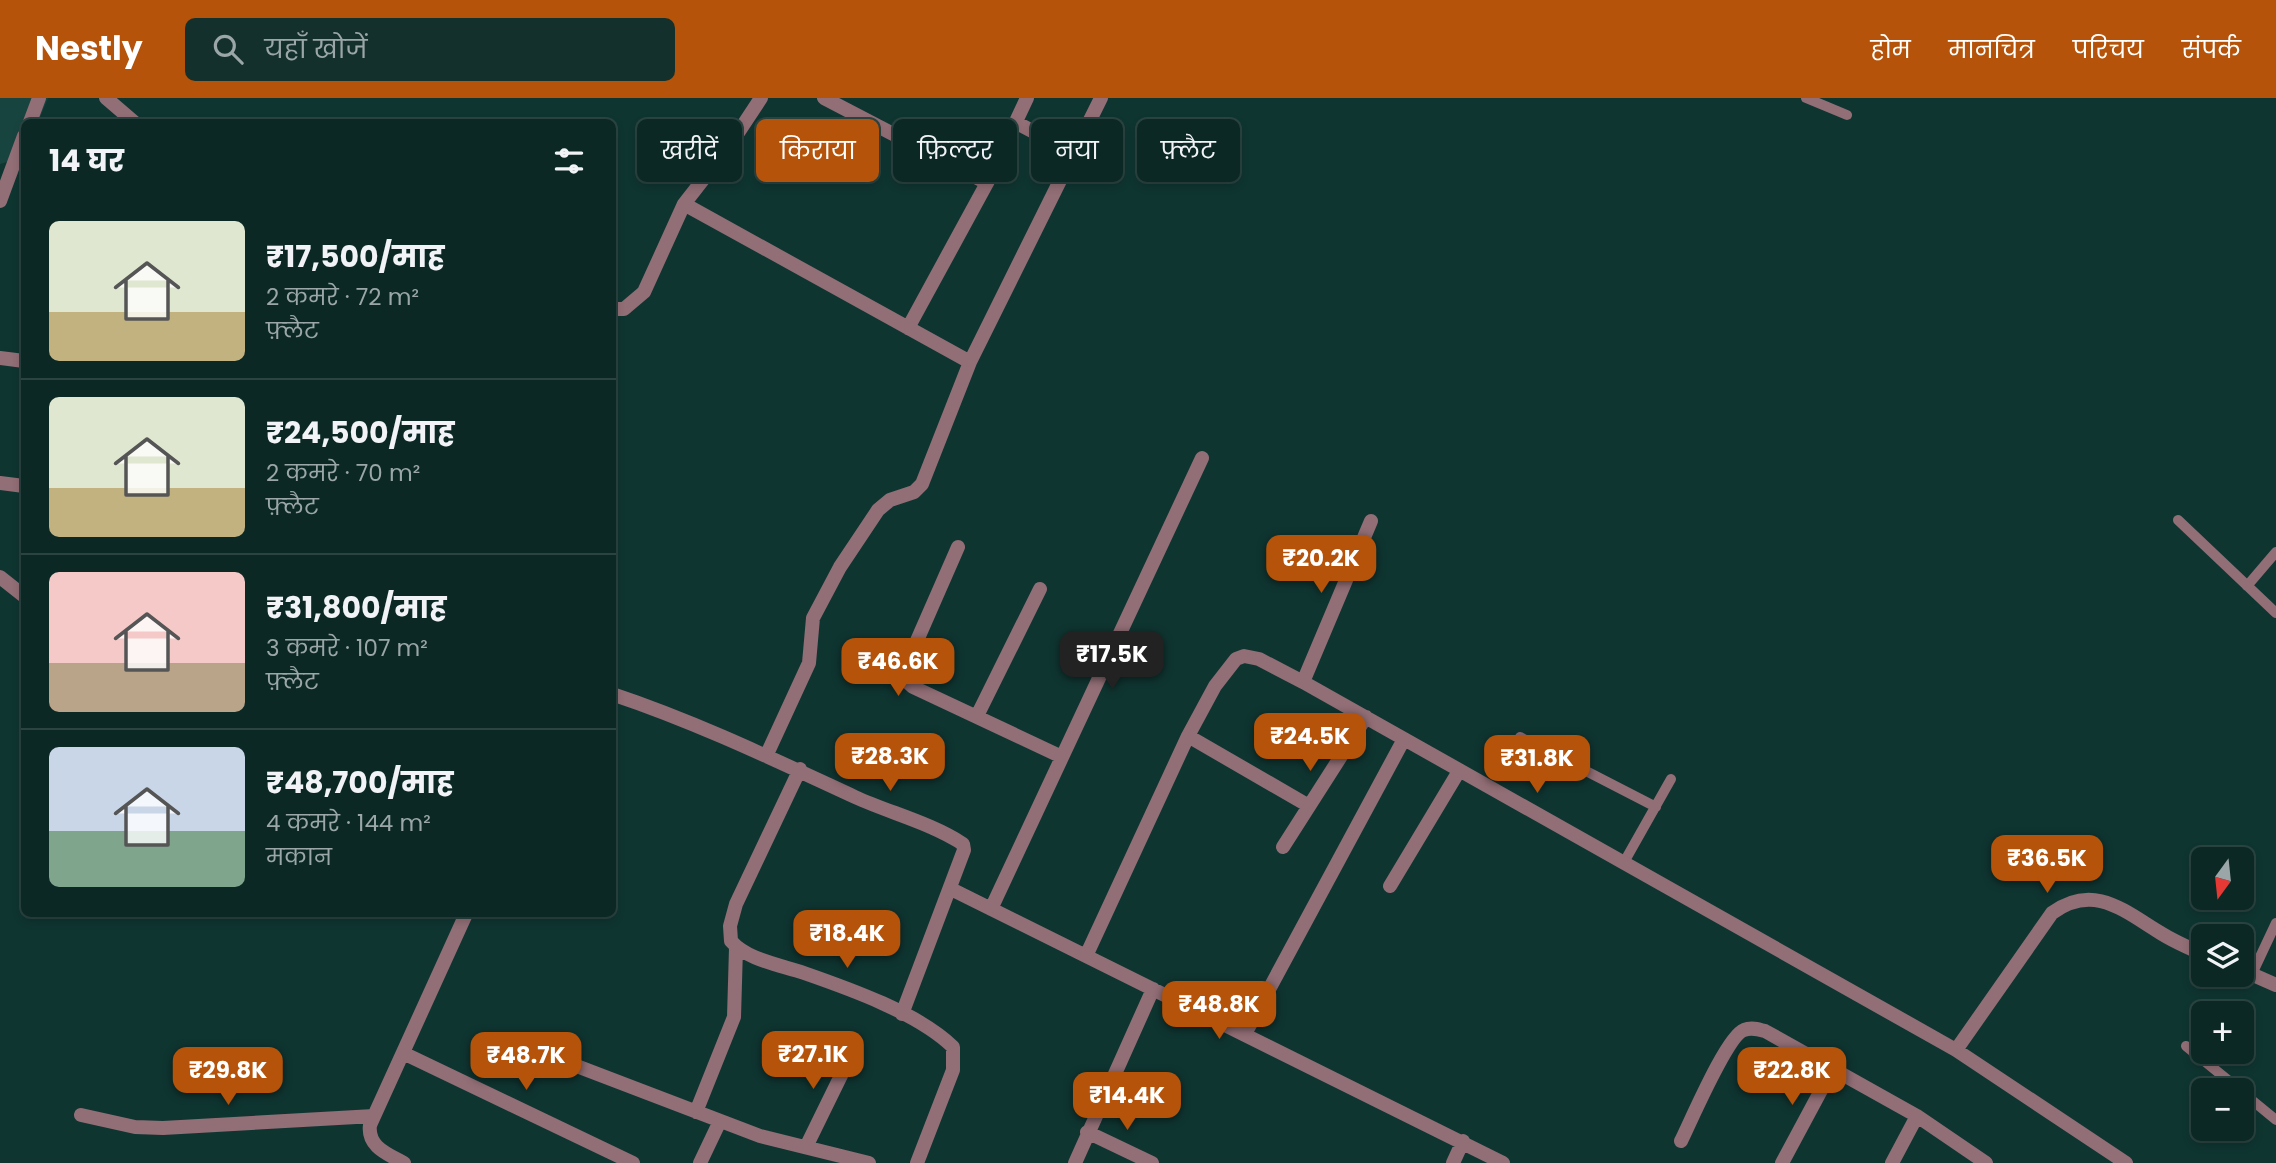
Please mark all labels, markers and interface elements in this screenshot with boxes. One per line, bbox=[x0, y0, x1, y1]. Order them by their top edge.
search box bbox=[185, 18, 675, 81]
text: Nestly bbox=[35, 25, 143, 72]
icon: search bbox=[209, 30, 247, 68]
text: यहाँ खोजें bbox=[265, 31, 367, 67]
text: होम bbox=[1871, 33, 1911, 66]
text: मानचित्र bbox=[1949, 33, 2035, 66]
text: परिचय bbox=[2073, 33, 2144, 66]
text: संपर्क bbox=[2182, 33, 2241, 66]
chip: खरीदें bbox=[637, 119, 742, 182]
chip: किराया bbox=[756, 119, 879, 182]
chip: फ़िल्टर bbox=[893, 119, 1017, 182]
chip: नया bbox=[1031, 119, 1123, 182]
chip: फ़्लैट bbox=[1137, 119, 1240, 182]
text: 14 घर bbox=[49, 139, 124, 182]
icon: filters bbox=[550, 142, 588, 180]
text: ₹17,500/माह bbox=[266, 235, 445, 278]
icon: home bbox=[105, 249, 189, 333]
text: 2 कमरे · 72 m² bbox=[266, 281, 419, 313]
text: फ़्लैट bbox=[266, 315, 319, 347]
text: ₹24,500/माह bbox=[266, 411, 455, 454]
icon: home bbox=[105, 425, 189, 509]
text: 2 कमरे · 70 m² bbox=[266, 457, 420, 489]
text: फ़्लैट bbox=[266, 491, 319, 523]
pin: ₹20.2K bbox=[1264, 536, 1378, 595]
text: ₹20.2K bbox=[1282, 542, 1360, 574]
text: ₹31,800/माह bbox=[266, 586, 447, 629]
icon: home bbox=[105, 600, 189, 684]
text: 3 कमरे · 107 m² bbox=[266, 632, 428, 664]
pin: ₹17.5K bbox=[1055, 632, 1169, 691]
pin: ₹46.6K bbox=[841, 638, 955, 698]
text: ₹17.5K bbox=[1076, 638, 1148, 670]
text: ₹46.6K bbox=[857, 645, 939, 677]
text: फ़्लैट bbox=[266, 666, 319, 698]
pin: ₹24.5K bbox=[1253, 714, 1367, 773]
text: ₹24.5K bbox=[1270, 720, 1350, 752]
pin: ₹28.3K bbox=[833, 734, 947, 793]
pin: ₹31.8K bbox=[1480, 736, 1594, 795]
text: ₹28.3K bbox=[851, 740, 929, 772]
text: ₹31.8K bbox=[1500, 742, 1574, 774]
text: ₹48,700/माह bbox=[266, 761, 453, 804]
icon: home bbox=[105, 775, 189, 859]
text: 4 कमरे · 144 m² bbox=[266, 807, 431, 839]
pin: ₹36.5K bbox=[1990, 836, 2104, 895]
text: मकान bbox=[266, 841, 332, 873]
text: ₹36.5K bbox=[2007, 842, 2087, 874]
north arrow bbox=[2191, 847, 2254, 910]
map controls bbox=[2191, 847, 2254, 1141]
pin: ₹18.4K bbox=[790, 910, 904, 970]
text: ₹18.4K bbox=[809, 917, 885, 949]
button: layers bbox=[2191, 924, 2254, 987]
pin: ₹48.8K bbox=[1162, 982, 1276, 1041]
text: ₹48.8K bbox=[1178, 988, 1260, 1020]
button: + bbox=[2191, 1001, 2254, 1064]
pin: ₹48.7K bbox=[469, 1032, 583, 1092]
pin: ₹27.1K bbox=[756, 1032, 870, 1091]
text: ₹27.1K bbox=[778, 1038, 848, 1070]
text: ₹48.7K bbox=[486, 1039, 566, 1071]
pin: ₹29.8K bbox=[171, 1048, 285, 1107]
pin: ₹22.8K bbox=[1735, 1048, 1849, 1107]
text: ₹29.8K bbox=[189, 1054, 267, 1086]
text: ₹22.8K bbox=[1753, 1054, 1831, 1086]
pin: ₹14.4K bbox=[1070, 1072, 1184, 1132]
button: − bbox=[2191, 1078, 2254, 1141]
text: ₹14.4K bbox=[1089, 1079, 1165, 1111]

